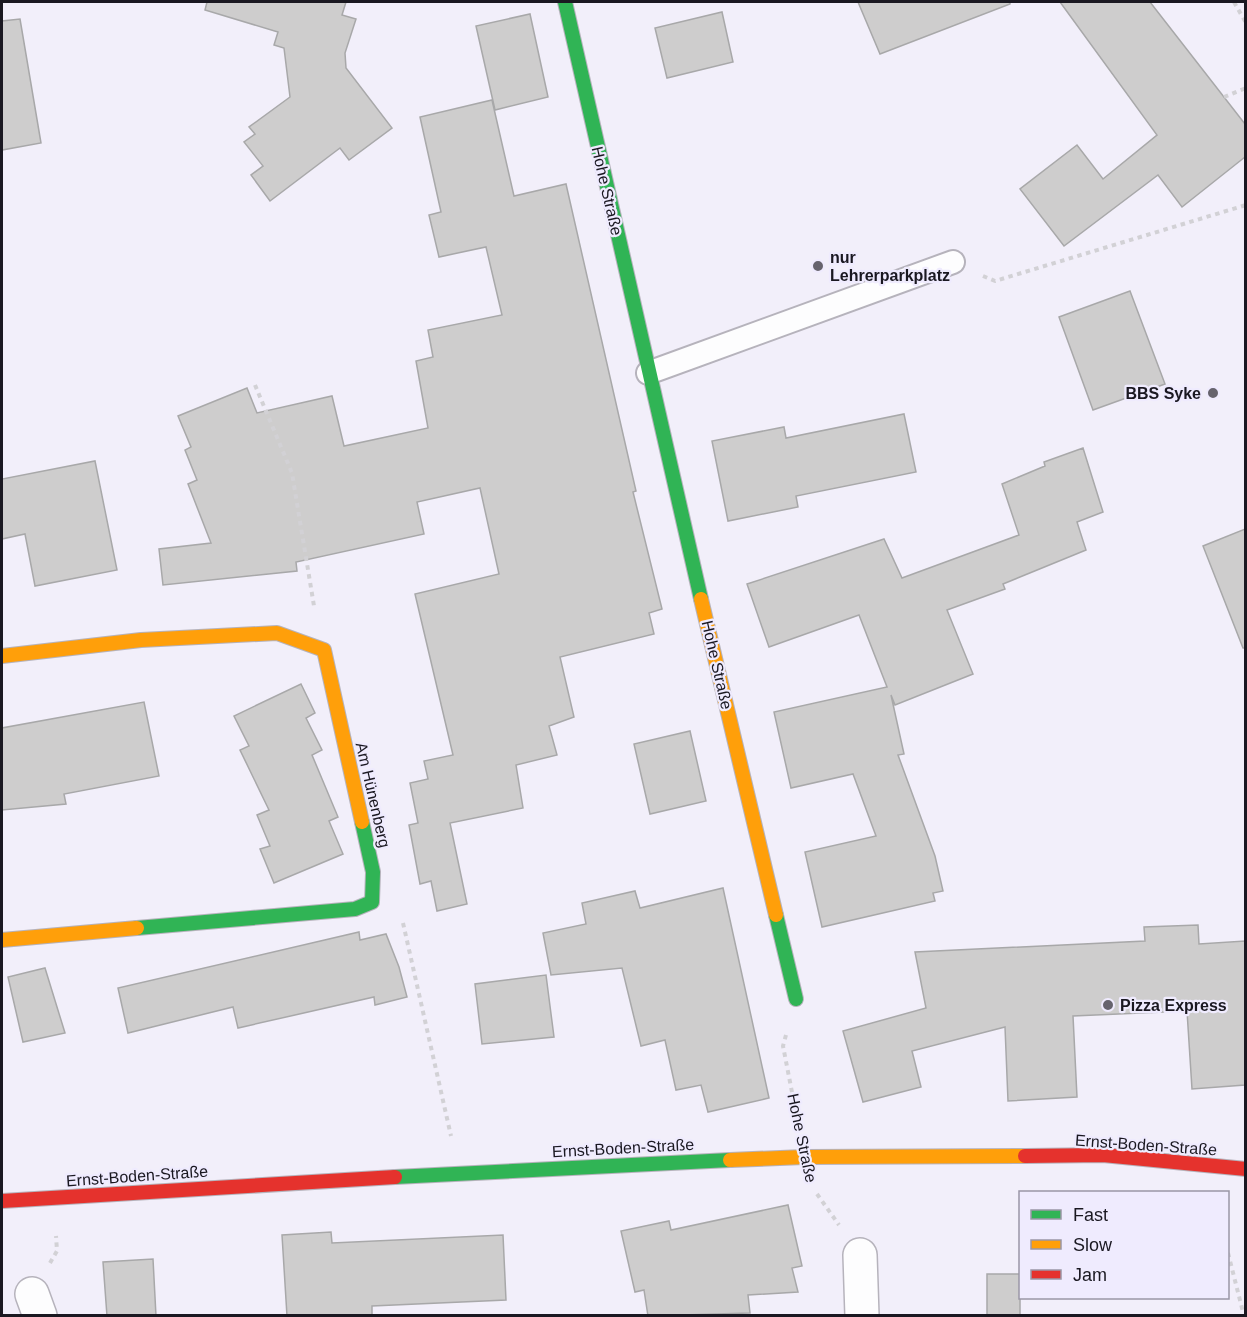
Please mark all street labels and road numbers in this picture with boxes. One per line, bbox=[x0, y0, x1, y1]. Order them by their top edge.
street label: Hohe Straße bbox=[589, 145, 626, 237]
street label: Hohe Straße bbox=[699, 619, 736, 711]
street label: Am Hünenberg bbox=[353, 741, 393, 849]
street label: Hohe Straße bbox=[784, 1092, 820, 1184]
street label: Ernst-Boden-Straße bbox=[1074, 1132, 1218, 1158]
street label: Ernst-Boden-Straße bbox=[552, 1136, 695, 1160]
street label: Ernst-Boden-Straße bbox=[65, 1163, 209, 1189]

